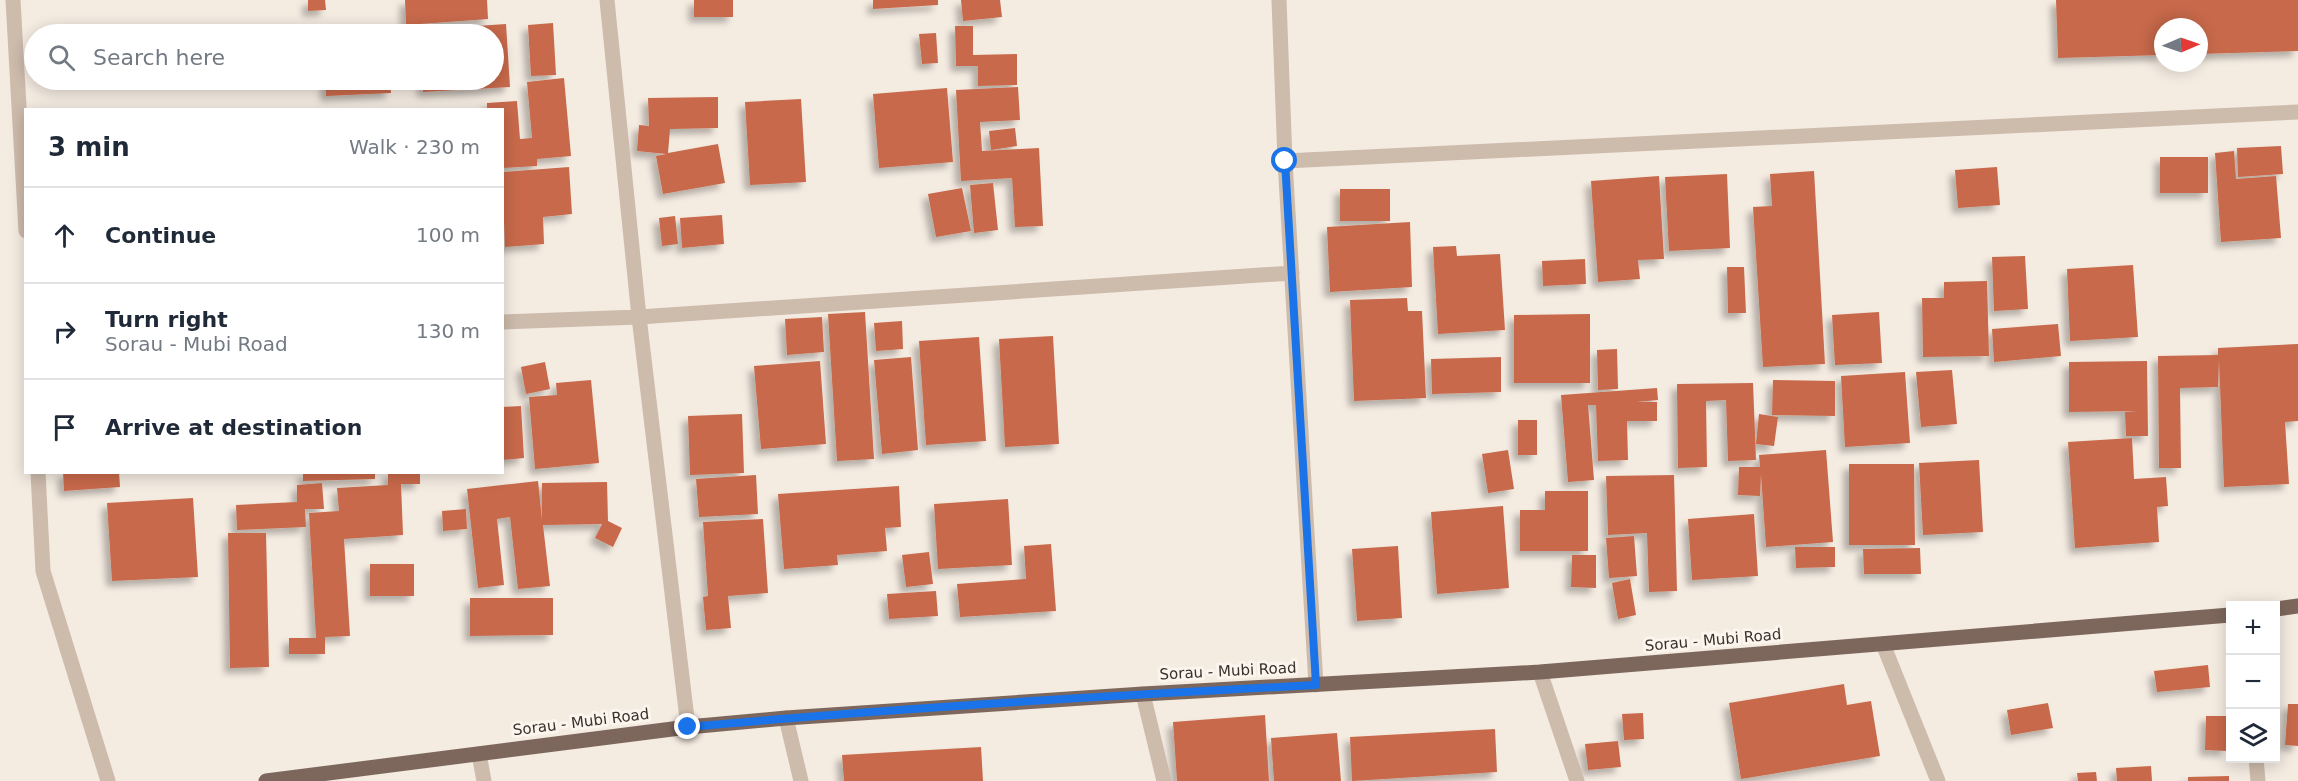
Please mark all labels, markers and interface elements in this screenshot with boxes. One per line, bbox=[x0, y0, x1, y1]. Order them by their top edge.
north arrow bbox=[2154, 18, 2208, 72]
search box bbox=[24, 24, 504, 90]
icon: search bbox=[45, 41, 78, 74]
text: Search here bbox=[93, 45, 225, 70]
text: 3 min bbox=[48, 132, 130, 162]
text: Walk · 230 m bbox=[349, 135, 480, 159]
route start bbox=[1271, 147, 1297, 173]
icon: ahead bbox=[48, 219, 81, 252]
text: Continue bbox=[105, 223, 216, 248]
text: 100 m bbox=[416, 223, 480, 247]
text: Turn right bbox=[105, 307, 228, 332]
icon: right bbox=[48, 315, 81, 348]
text: 130 m bbox=[416, 319, 480, 343]
text: Sorau - Mubi Road bbox=[105, 332, 288, 356]
icon: arrive bbox=[48, 411, 81, 444]
text: Arrive at destination bbox=[105, 415, 362, 440]
map controls bbox=[2226, 601, 2280, 763]
button: + bbox=[2226, 601, 2280, 655]
street label: Sorau - Mubi Road bbox=[1644, 625, 1782, 655]
button: − bbox=[2226, 655, 2280, 709]
street label: Sorau - Mubi Road bbox=[1159, 658, 1297, 684]
street label: Sorau - Mubi Road bbox=[512, 705, 650, 739]
button: layers bbox=[2226, 709, 2280, 763]
route end bbox=[674, 713, 700, 739]

